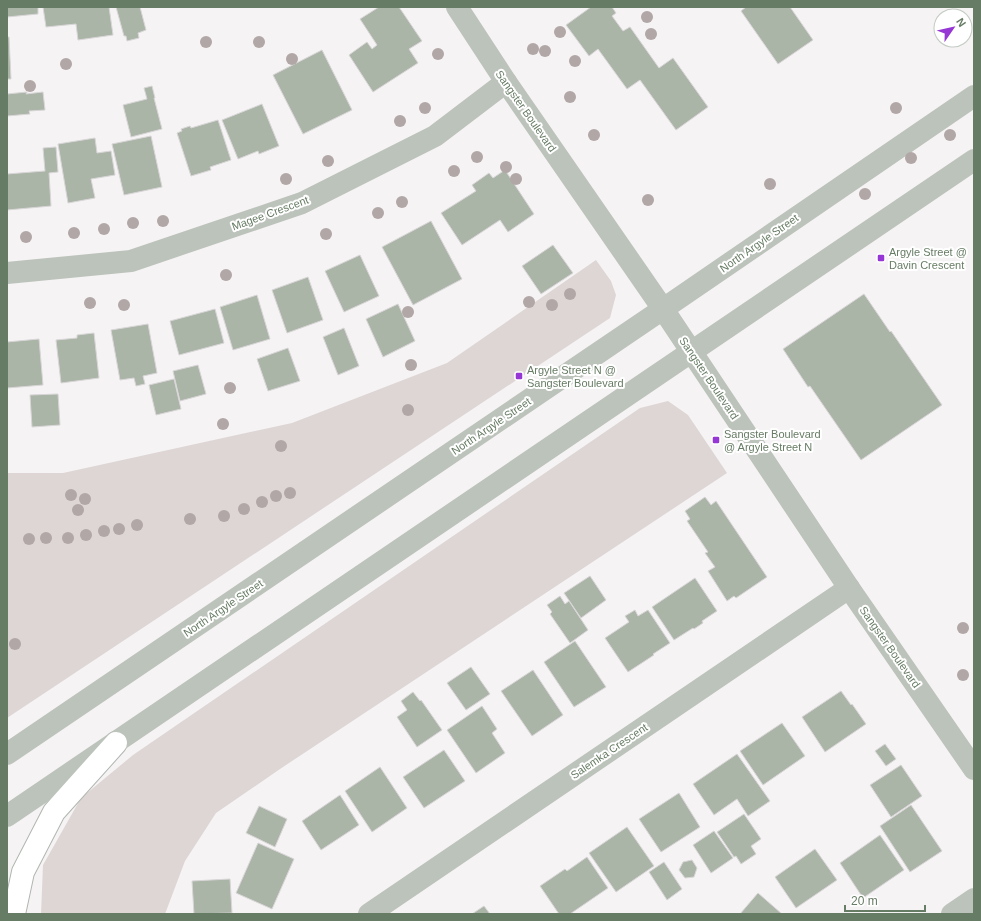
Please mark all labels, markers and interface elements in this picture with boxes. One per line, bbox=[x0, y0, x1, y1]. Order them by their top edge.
north arrow bbox=[933, 8, 973, 48]
text: N bbox=[954, 16, 969, 29]
street label: Sangster Boulevard bbox=[493, 68, 559, 154]
street label: Magee Crescent bbox=[230, 194, 310, 232]
street label: North Argyle Street bbox=[717, 211, 801, 275]
place label: Argyle Street @ Davin Crescent bbox=[889, 246, 967, 271]
marker: Argyle Street @ Davin Crescent bbox=[876, 253, 886, 263]
street label: Sangster Boulevard bbox=[677, 335, 741, 421]
place label: Argyle Street N @ Sangster Boulevard bbox=[527, 364, 624, 389]
marker: Argyle Street N @ Sangster Boulevard bbox=[514, 371, 524, 381]
street label: North Argyle Street bbox=[449, 395, 533, 457]
place label: Sangster Boulevard @ Argyle Street N bbox=[724, 428, 821, 453]
marker: Sangster Boulevard @ Argyle Street N bbox=[711, 435, 721, 445]
street label: North Argyle Street bbox=[181, 577, 265, 639]
street label: Sangster Boulevard bbox=[857, 604, 923, 690]
street label: Salemka Crescent bbox=[568, 721, 650, 781]
scale bar bbox=[845, 887, 925, 913]
text: 20 m bbox=[851, 894, 878, 908]

